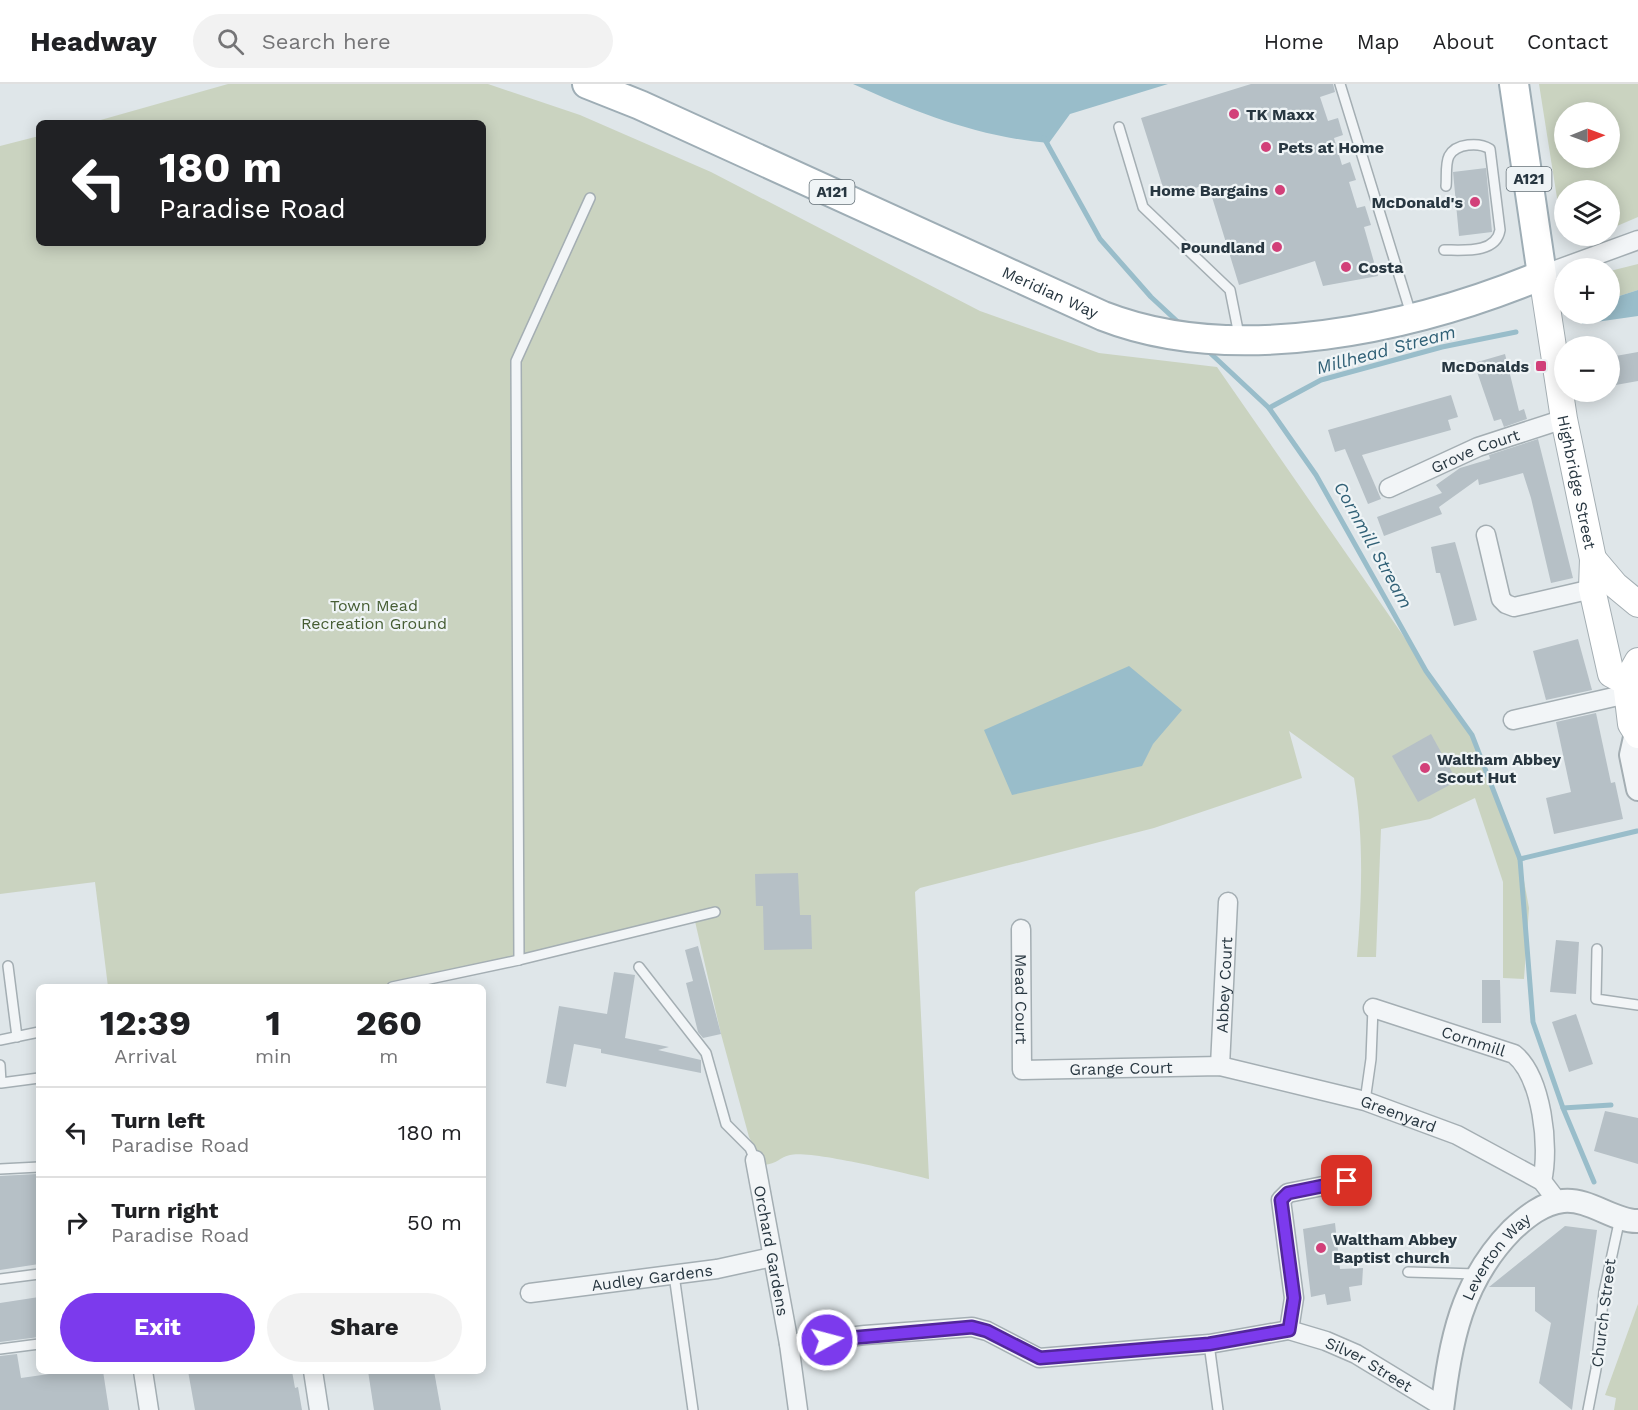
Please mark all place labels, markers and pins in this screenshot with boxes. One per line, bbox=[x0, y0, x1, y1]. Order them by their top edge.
place label: TK Maxx bbox=[1246, 105, 1315, 124]
marker: TK Maxx bbox=[1227, 107, 1241, 121]
place label: Pets at Home bbox=[1278, 138, 1384, 157]
marker: Pets at Home bbox=[1259, 140, 1273, 154]
place label: Home Bargains bbox=[1149, 181, 1268, 200]
marker: Home Bargains bbox=[1273, 183, 1287, 197]
place label: McDonald's bbox=[1371, 193, 1463, 212]
marker: McDonald's bbox=[1468, 195, 1482, 209]
place label: Poundland bbox=[1181, 238, 1265, 257]
marker: Poundland bbox=[1270, 240, 1284, 254]
place label: Costa bbox=[1358, 258, 1404, 277]
marker: Costa bbox=[1339, 260, 1353, 274]
place label: McDonalds bbox=[1441, 357, 1529, 376]
marker: McDonalds bbox=[1534, 359, 1548, 373]
place label: Waltham Abbey Scout Hut bbox=[1437, 750, 1562, 787]
marker: Waltham Abbey Scout Hut bbox=[1418, 761, 1432, 775]
pin bbox=[1321, 1155, 1372, 1206]
place label: Waltham Abbey Baptist church bbox=[1333, 1230, 1458, 1267]
marker: Waltham Abbey Baptist church bbox=[1314, 1241, 1328, 1255]

